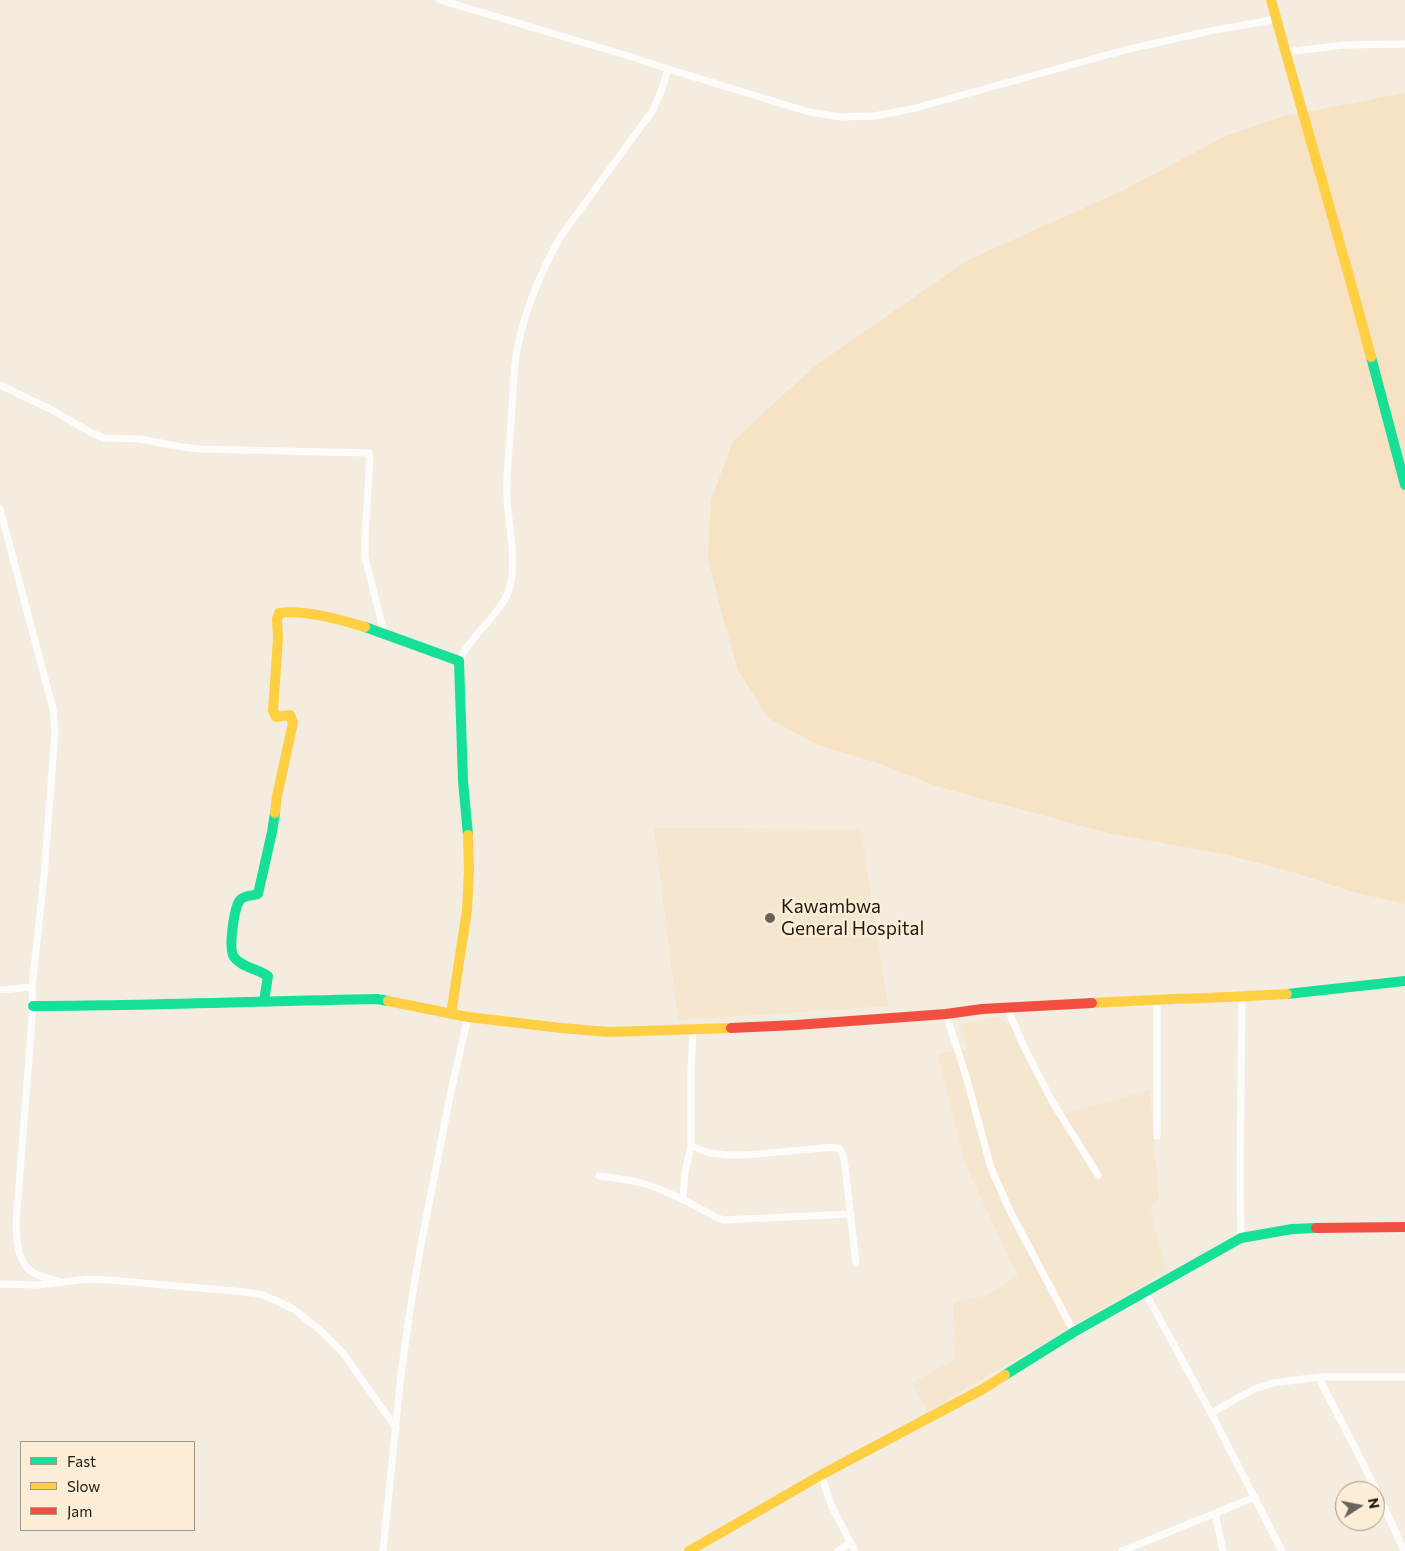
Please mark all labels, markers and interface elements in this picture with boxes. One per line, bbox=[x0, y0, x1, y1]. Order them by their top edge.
place label: Kawambwa General Hospital bbox=[781, 896, 924, 940]
marker: Kawambwa General Hospital bbox=[763, 911, 777, 925]
legend bbox=[20, 1441, 195, 1531]
text: Fast bbox=[67, 1452, 96, 1470]
text: Slow bbox=[67, 1477, 100, 1495]
north arrow bbox=[1335, 1481, 1385, 1531]
text: N bbox=[1365, 1496, 1384, 1510]
text: Jam bbox=[67, 1502, 92, 1520]

